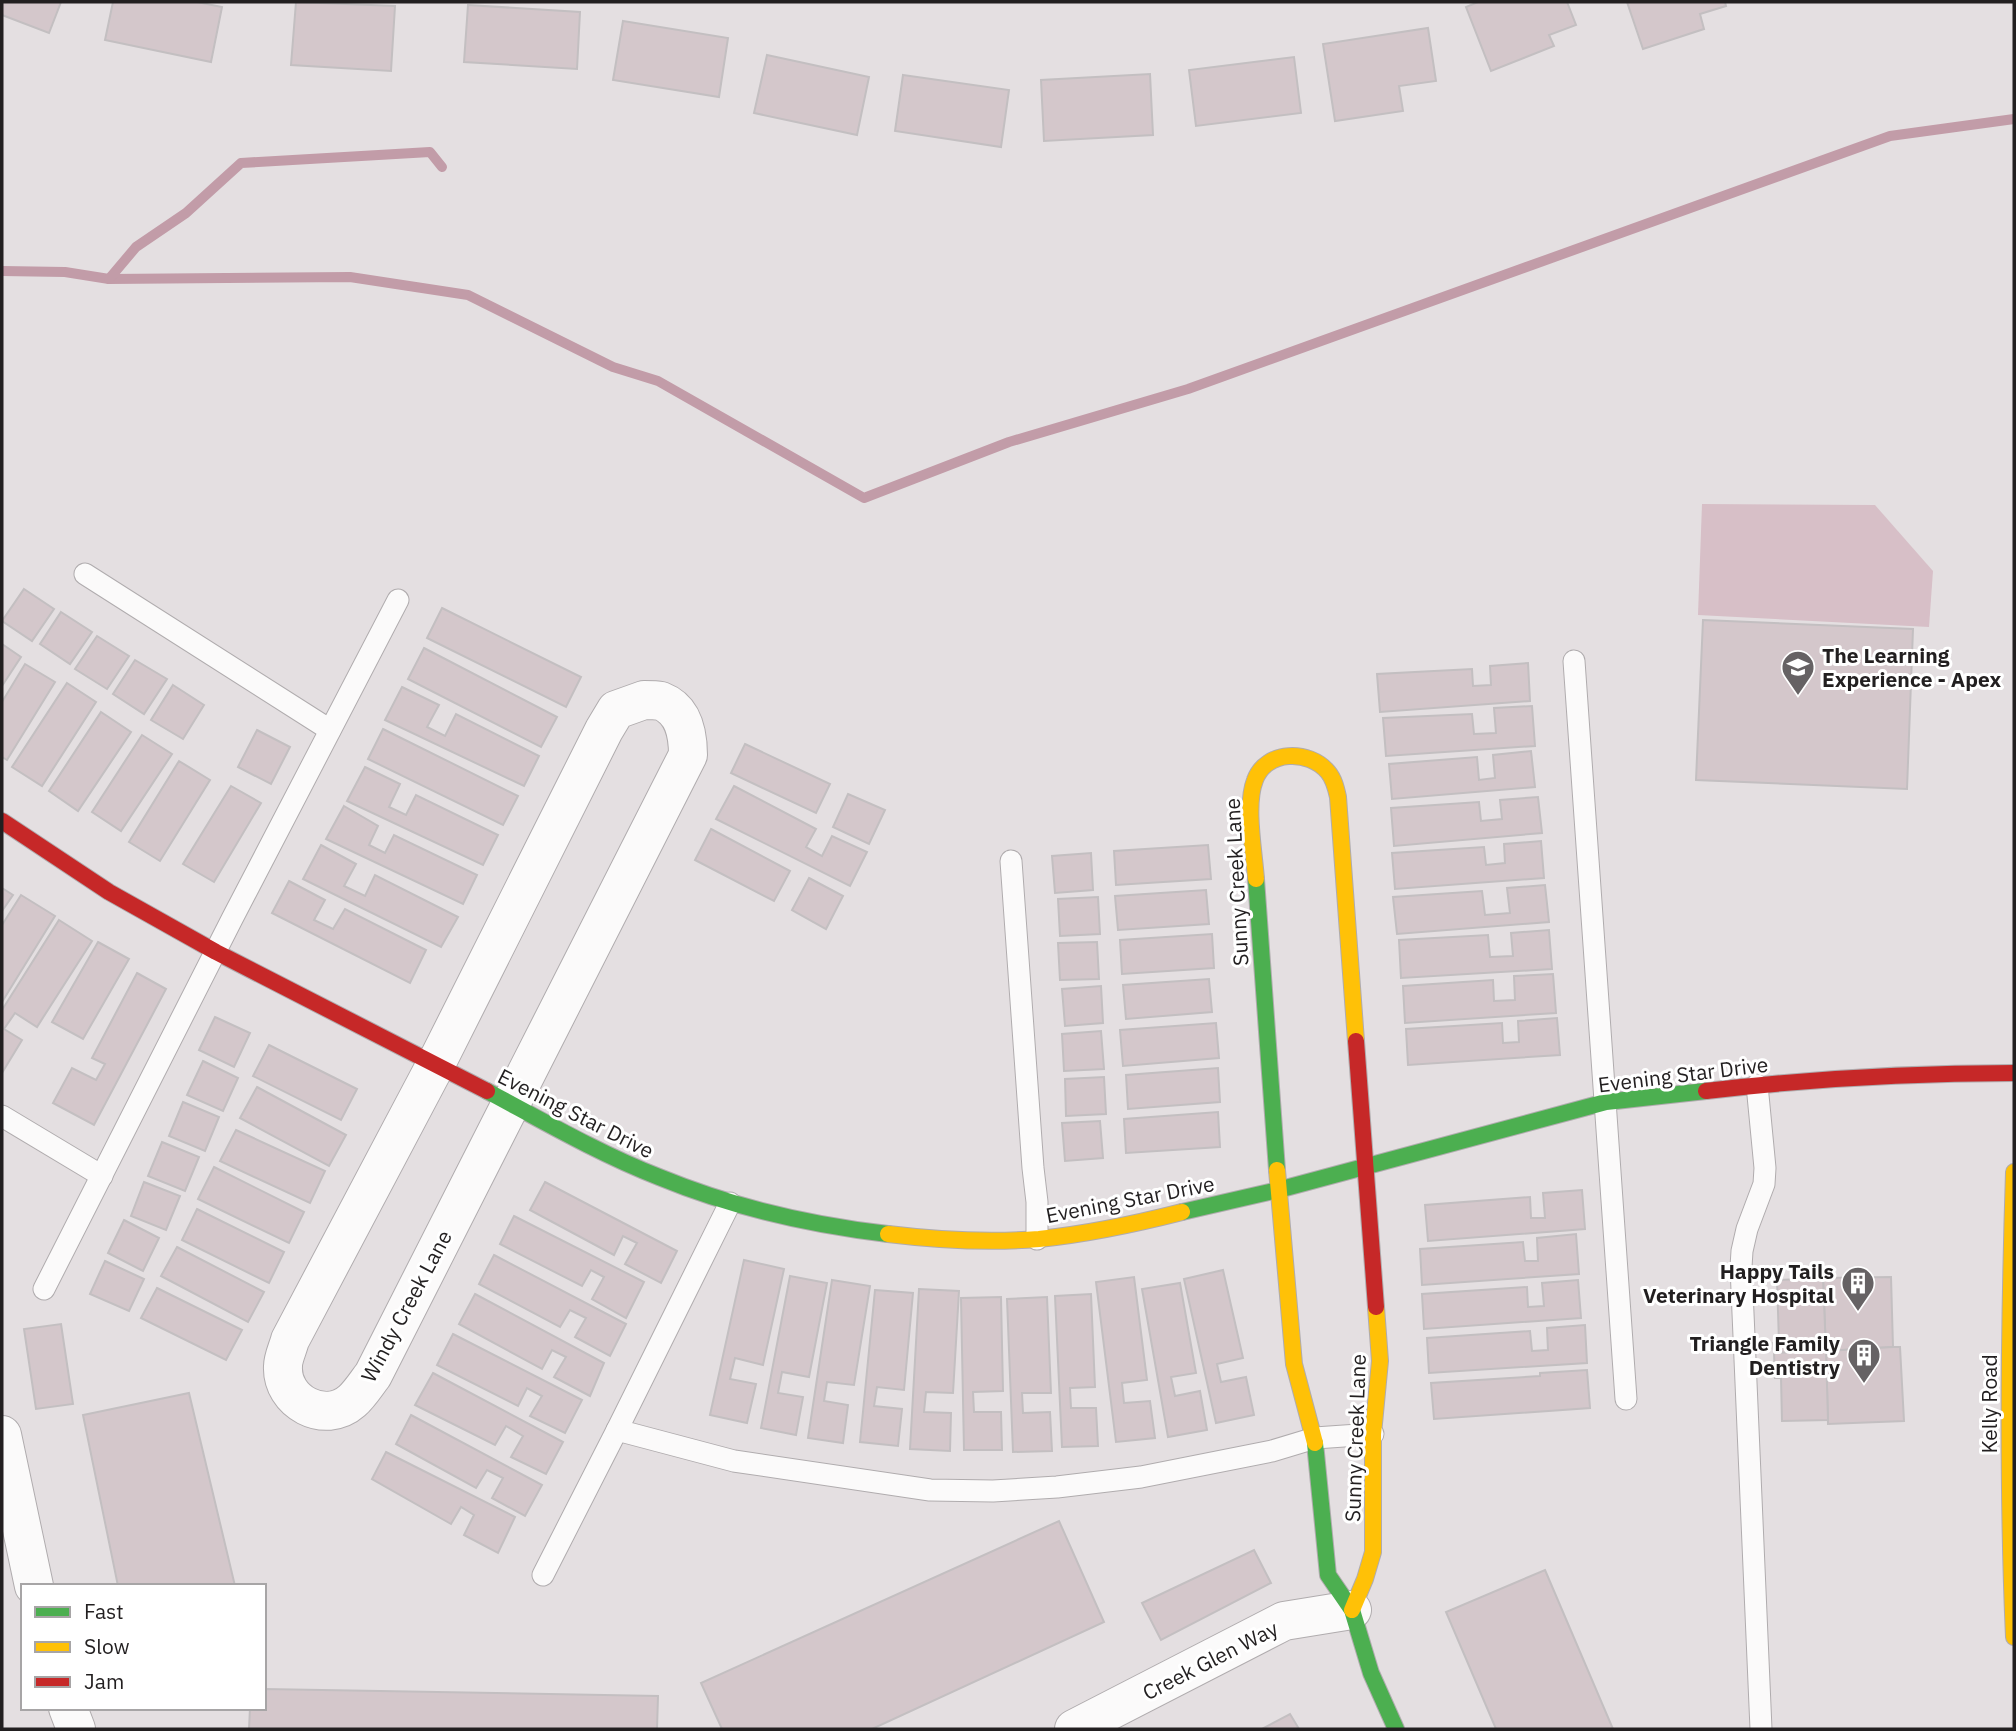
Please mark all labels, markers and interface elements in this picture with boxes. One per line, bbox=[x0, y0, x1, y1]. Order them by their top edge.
place label: The Learning Experience - Apex bbox=[1822, 641, 2001, 693]
school or university icon: The Learning Experience - Apex bbox=[1779, 648, 1817, 697]
street label: Sunny Creek Lane bbox=[1218, 797, 1254, 967]
street label: Evening Star Drive bbox=[1596, 1050, 1770, 1098]
street label: Evening Star Drive bbox=[493, 1062, 659, 1164]
street label: Evening Star Drive bbox=[1043, 1169, 1217, 1229]
street label: Windy Creek Lane bbox=[354, 1225, 458, 1387]
place label: Happy Tails Veterinary Hospital bbox=[1643, 1257, 1834, 1309]
building icon: Happy Tails Veterinary Hospital bbox=[1839, 1264, 1877, 1313]
place label: Triangle Family Dentistry bbox=[1689, 1329, 1841, 1381]
building icon: Triangle Family Dentistry bbox=[1845, 1336, 1883, 1385]
street label: Sunny Creek Lane bbox=[1338, 1353, 1372, 1523]
street label: Kelly Road bbox=[1975, 1354, 2003, 1454]
legend bbox=[21, 1584, 266, 1710]
text: Fast bbox=[84, 1597, 124, 1625]
street label: Creek Glen Way bbox=[1137, 1614, 1283, 1706]
text: Slow bbox=[84, 1632, 130, 1660]
text: Jam bbox=[84, 1667, 124, 1695]

